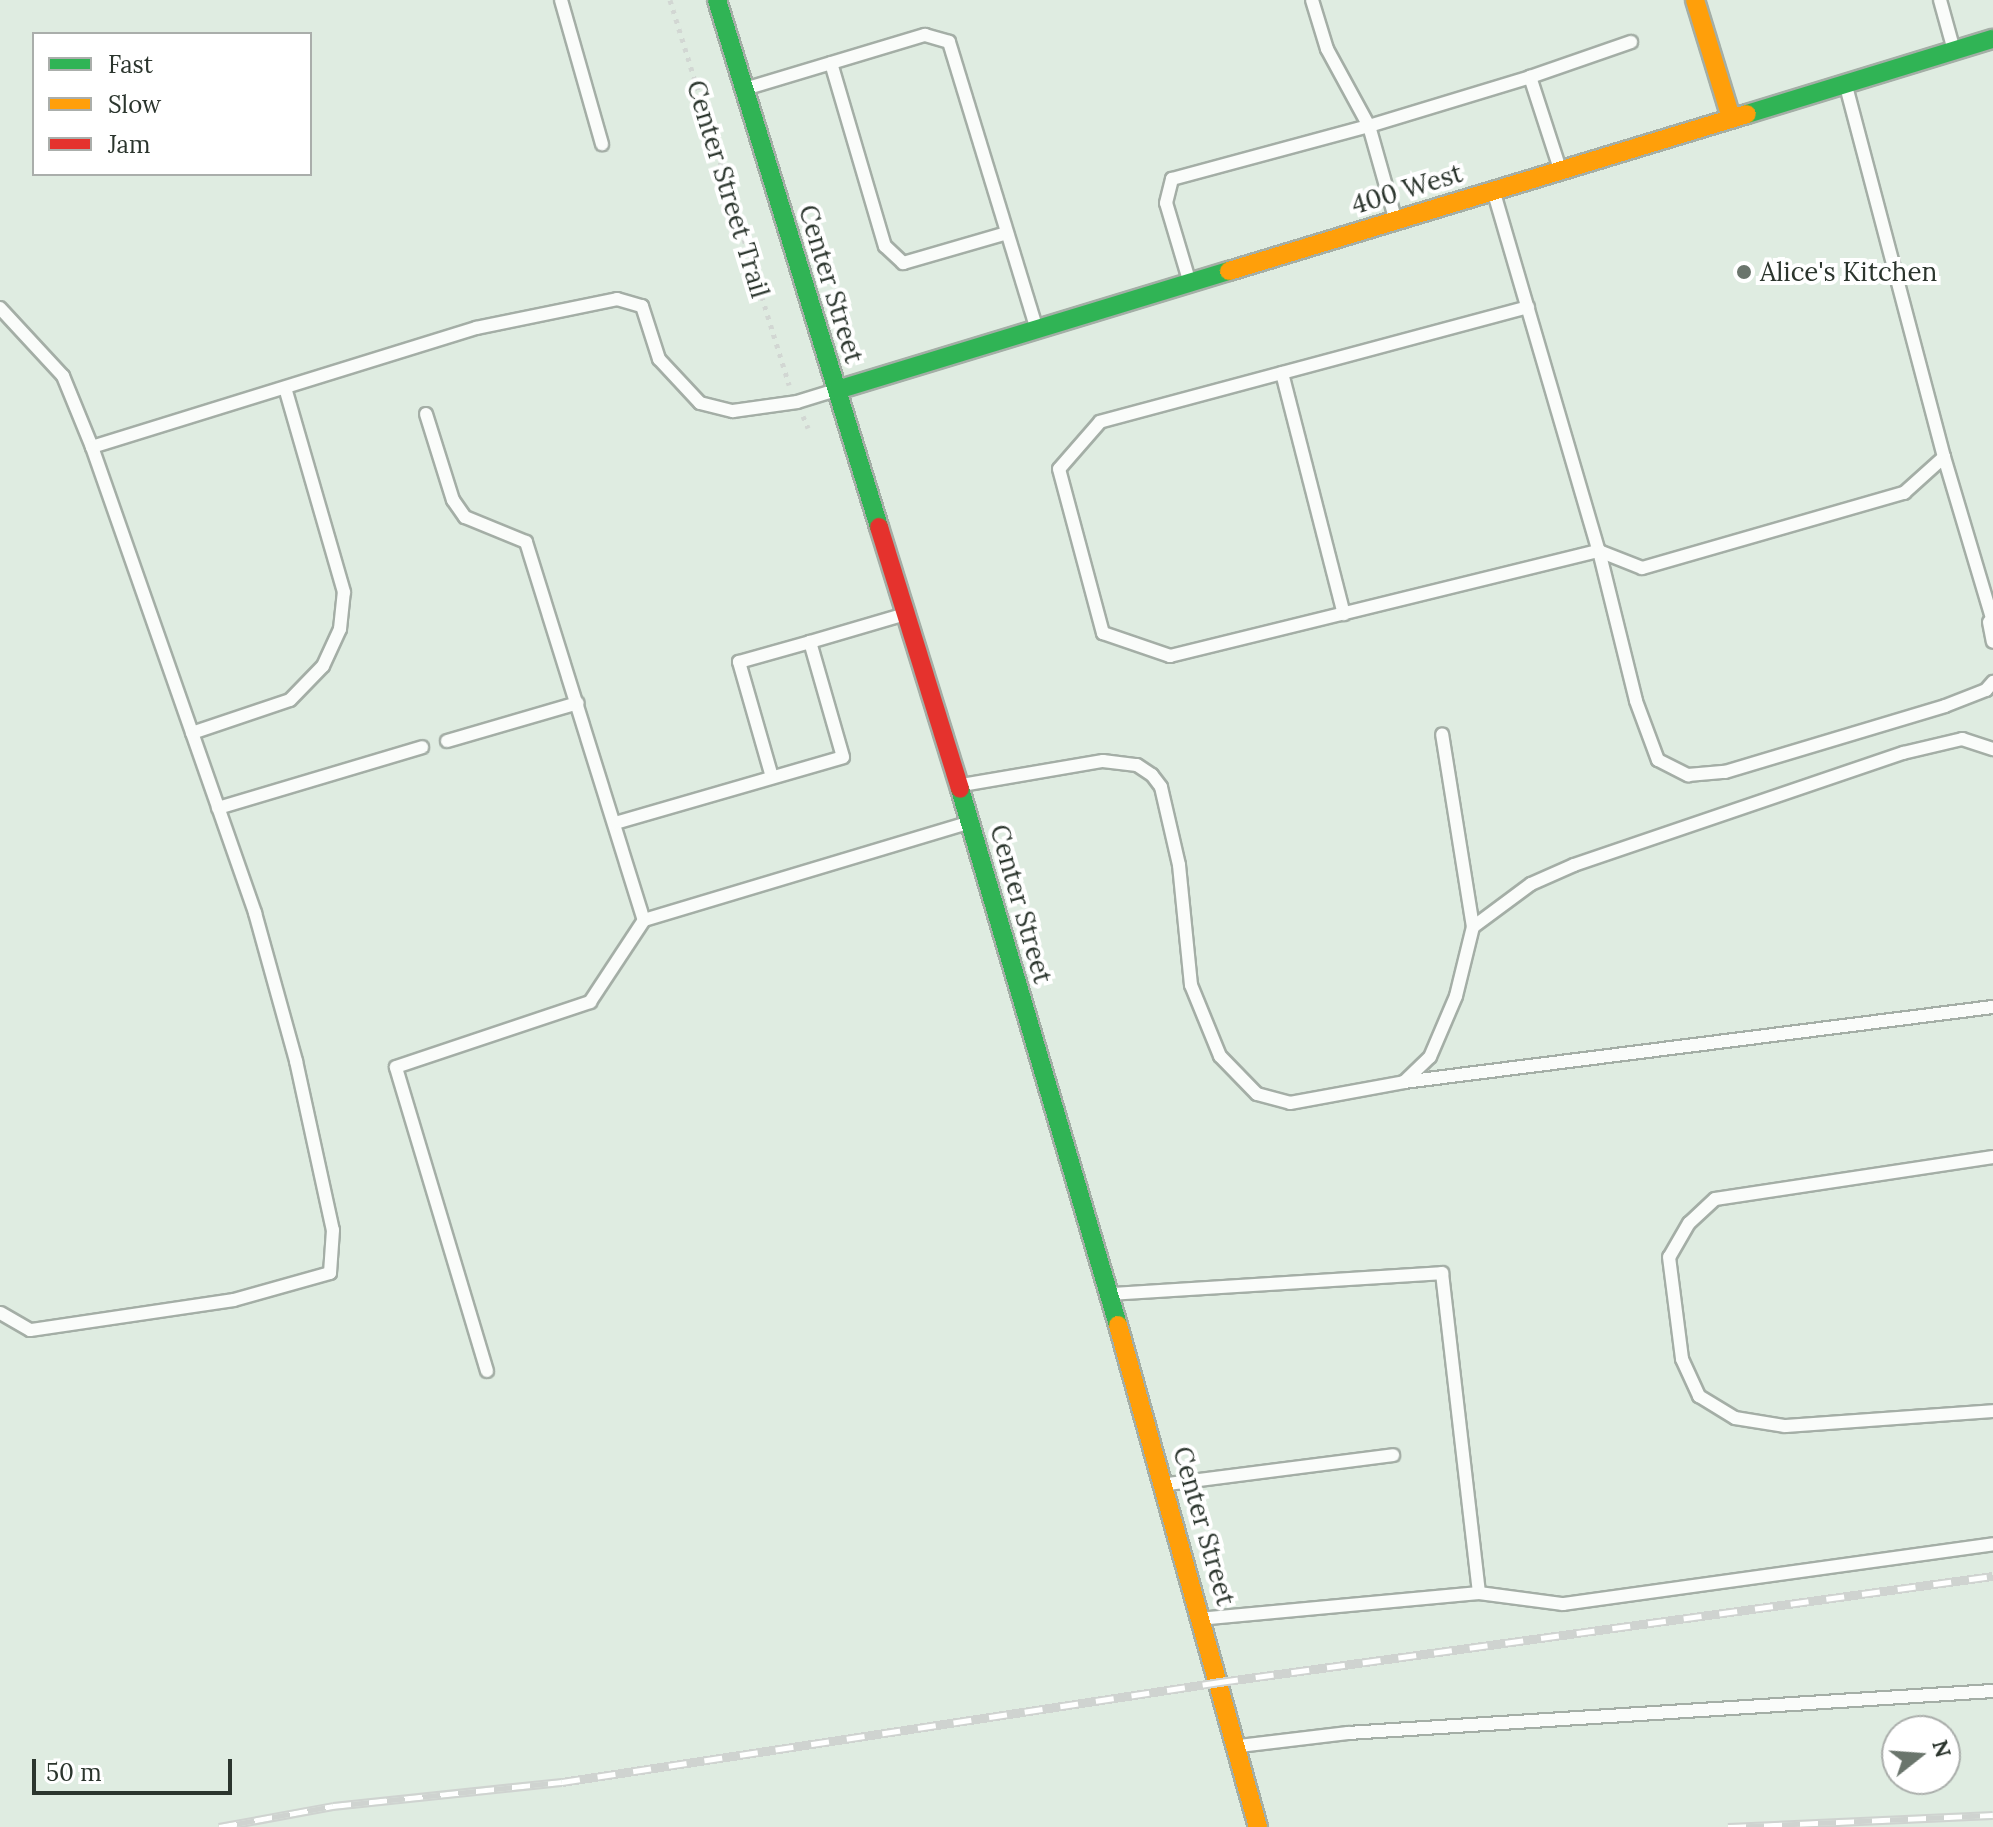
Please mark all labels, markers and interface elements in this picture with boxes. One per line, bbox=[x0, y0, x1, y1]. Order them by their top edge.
legend bbox=[32, 32, 312, 176]
text: Fast bbox=[108, 49, 153, 80]
street label: Center Street Trail bbox=[680, 77, 776, 301]
text: Slow bbox=[108, 89, 161, 120]
text: Jam bbox=[108, 129, 150, 160]
street label: 400 West bbox=[1348, 157, 1466, 221]
street label: Center Street bbox=[792, 201, 870, 367]
place label: Alice's Kitchen bbox=[1760, 256, 1937, 288]
marker: Alice's Kitchen bbox=[1735, 263, 1753, 281]
street label: Center Street bbox=[983, 821, 1059, 987]
street label: Center Street bbox=[1166, 1443, 1242, 1609]
north arrow bbox=[1881, 1715, 1961, 1795]
text: N bbox=[1926, 1736, 1958, 1761]
scale bar bbox=[36, 1743, 236, 1793]
text: 50 m bbox=[46, 1757, 102, 1788]

